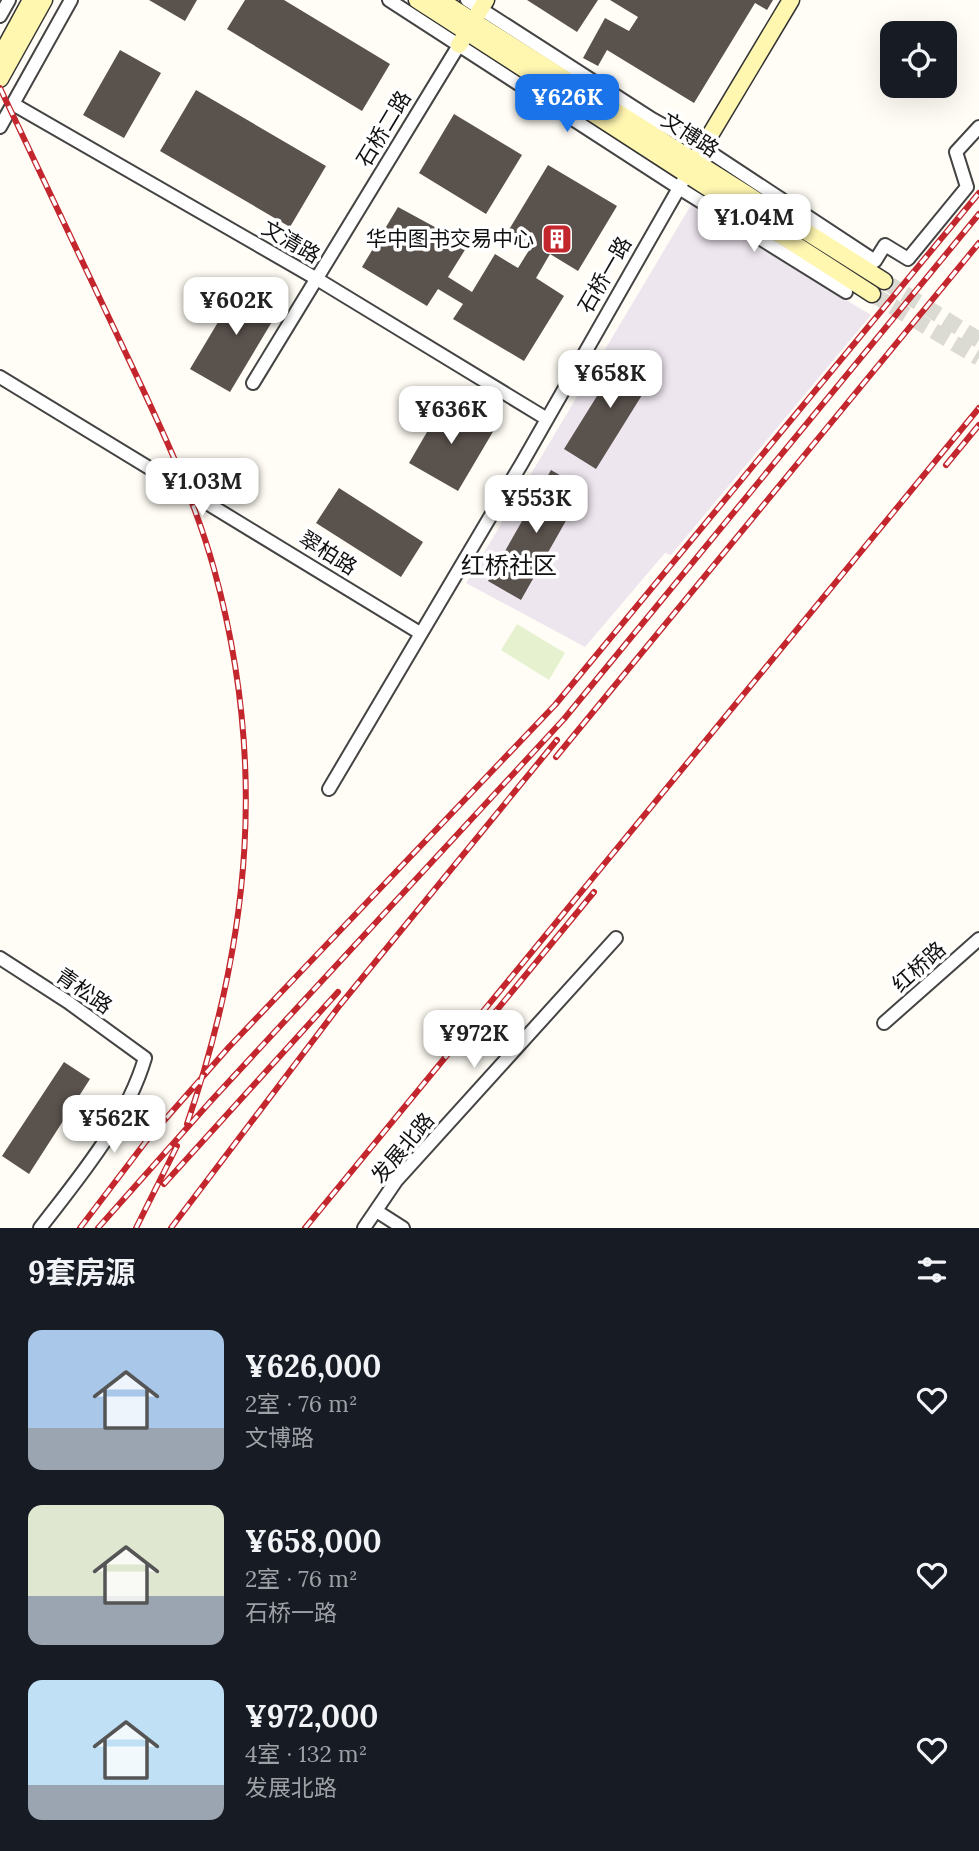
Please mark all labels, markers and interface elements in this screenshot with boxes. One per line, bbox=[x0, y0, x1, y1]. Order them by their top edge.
map controls bbox=[880, 21, 957, 98]
button: locate bbox=[880, 21, 957, 98]
pin: ¥626K bbox=[518, 74, 616, 134]
text: ¥626K bbox=[531, 82, 603, 111]
street label: 石桥二路 bbox=[350, 86, 417, 172]
street label: 文博路 bbox=[657, 106, 724, 163]
pin: ¥1.04M bbox=[697, 194, 811, 254]
text: ¥1.04M bbox=[714, 202, 794, 231]
street label: 文清路 bbox=[257, 214, 325, 269]
building icon: 华中图书交易中心 bbox=[540, 222, 574, 256]
place label: 华中图书交易中心 bbox=[366, 225, 534, 252]
street label: 石桥一路 bbox=[572, 232, 637, 318]
pin: ¥602K bbox=[187, 278, 285, 337]
text: ¥602K bbox=[199, 285, 273, 314]
pin: ¥658K bbox=[561, 350, 659, 410]
text: ¥658K bbox=[574, 358, 646, 387]
pin: ¥636K bbox=[402, 386, 500, 446]
text: ¥636K bbox=[415, 394, 487, 423]
pin: ¥1.03M bbox=[145, 458, 259, 518]
text: ¥1.03M bbox=[162, 466, 242, 495]
pin: ¥553K bbox=[487, 476, 585, 535]
text: ¥553K bbox=[501, 483, 571, 512]
street label: 翠柏路 bbox=[294, 524, 362, 581]
district label: 红桥社区 bbox=[461, 550, 557, 581]
street label: 红桥路 bbox=[886, 936, 951, 998]
street label: 青松路 bbox=[51, 961, 118, 1020]
pin: ¥972K bbox=[425, 1010, 523, 1070]
text: ¥972K bbox=[439, 1018, 509, 1047]
pin: ¥562K bbox=[65, 1096, 163, 1155]
text: ¥562K bbox=[79, 1103, 149, 1132]
street label: 发展北路 bbox=[365, 1107, 440, 1189]
icon: filters bbox=[913, 1251, 951, 1289]
text: 9套房源 bbox=[28, 1253, 135, 1291]
text: ¥626,000 bbox=[245, 1347, 381, 1385]
icon: home bbox=[84, 1358, 168, 1442]
icon: heart bbox=[913, 1381, 951, 1419]
text: 2室 · 76 m² bbox=[245, 1389, 358, 1418]
text: 文博路 bbox=[245, 1423, 314, 1452]
text: ¥658,000 bbox=[245, 1522, 382, 1560]
icon: home bbox=[84, 1533, 168, 1617]
icon: heart bbox=[913, 1556, 951, 1594]
text: 2室 · 76 m² bbox=[245, 1564, 358, 1593]
text: 石桥一路 bbox=[245, 1598, 337, 1627]
text: ¥972,000 bbox=[245, 1697, 378, 1735]
icon: home bbox=[84, 1708, 168, 1792]
icon: heart bbox=[913, 1731, 951, 1769]
text: 4室 · 132 m² bbox=[245, 1739, 367, 1768]
text: 发展北路 bbox=[245, 1773, 337, 1802]

